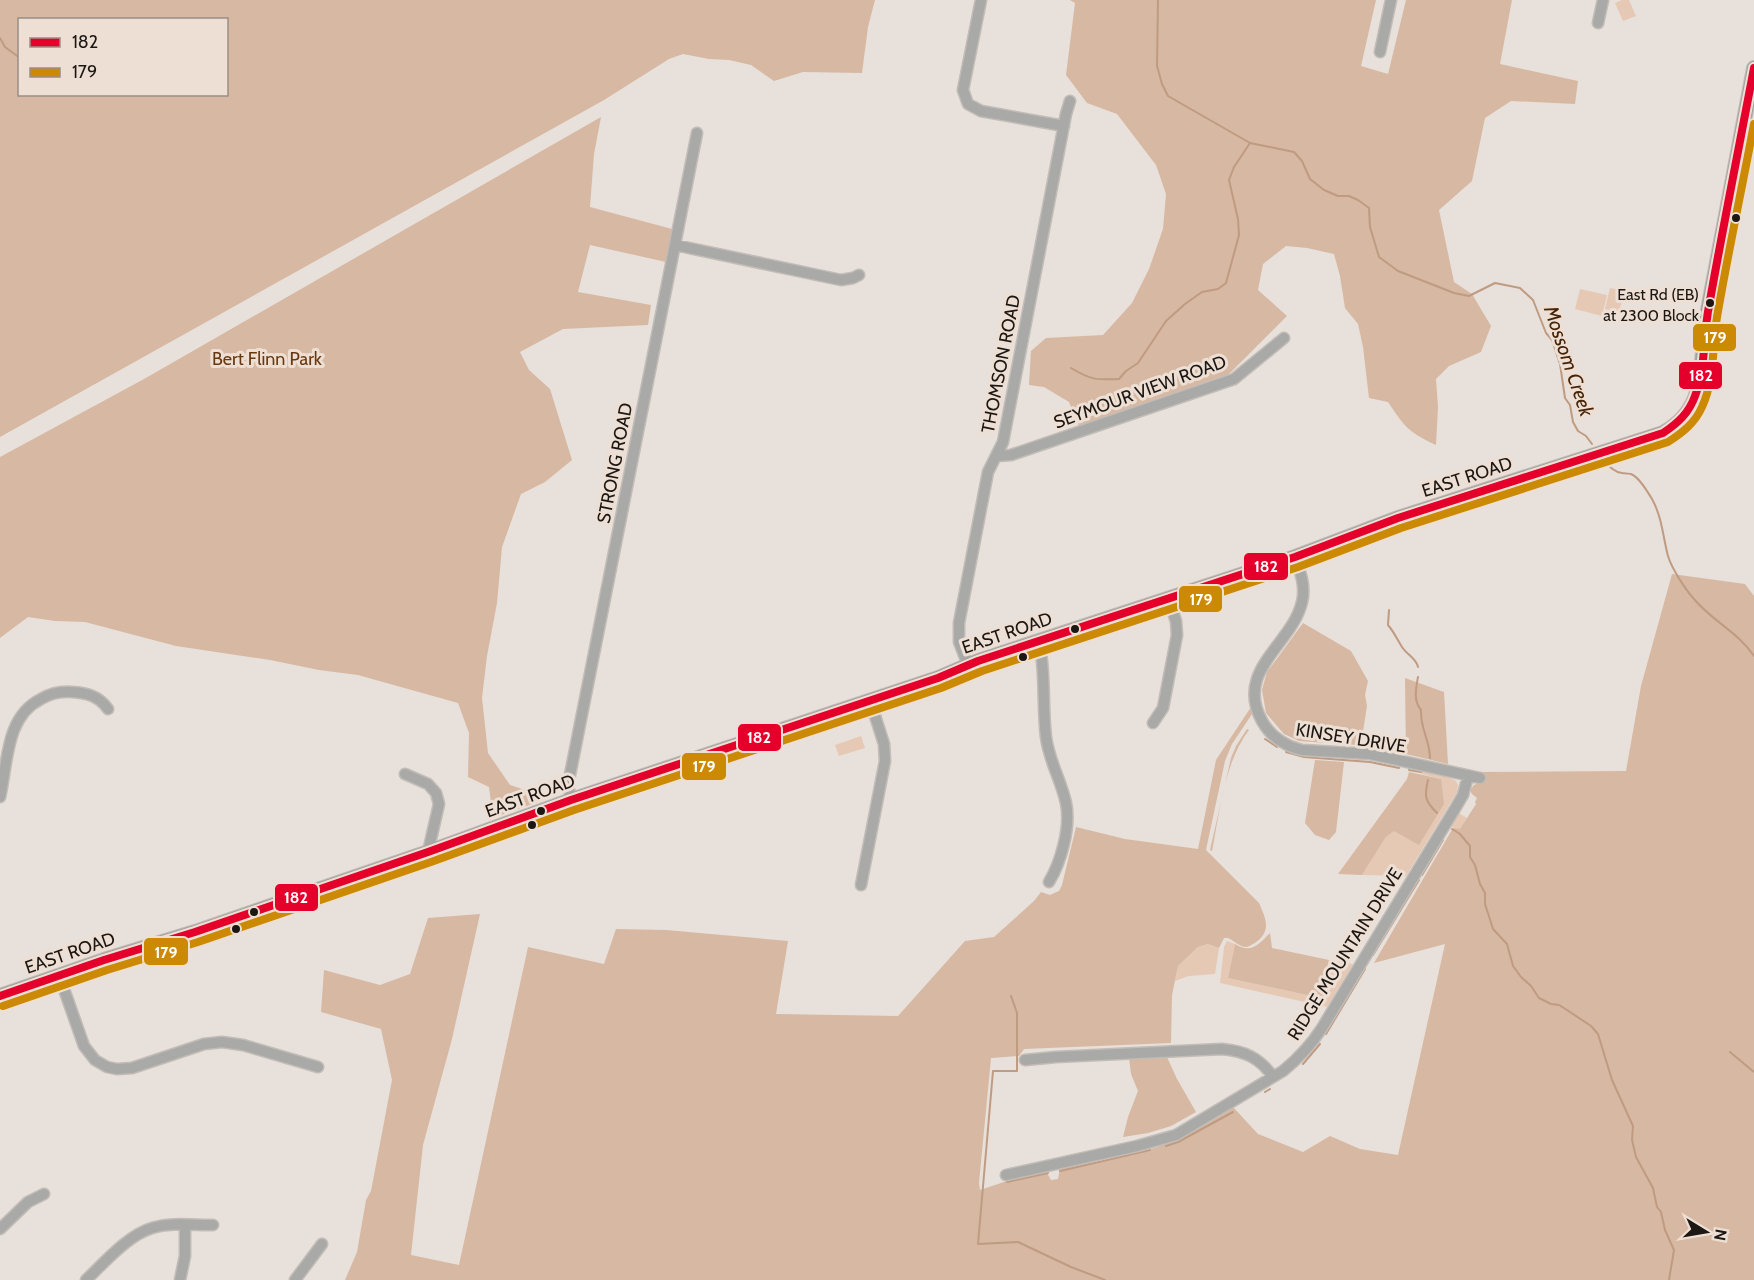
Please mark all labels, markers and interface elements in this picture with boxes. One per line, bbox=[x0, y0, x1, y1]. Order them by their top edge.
legend bbox=[18, 18, 228, 96]
text: 182 bbox=[72, 31, 98, 53]
text: 179 bbox=[72, 61, 97, 83]
unlabelled marker bbox=[1730, 212, 1742, 224]
place label: East Rd (EB) at 2300 Block bbox=[1603, 285, 1700, 325]
street label: THOMSON ROAD bbox=[977, 293, 1025, 435]
marker: East Rd (EB) at 2300 Block bbox=[1704, 297, 1716, 309]
water label: Mossom Creek bbox=[1539, 302, 1600, 421]
line badge: 179 bbox=[1692, 323, 1737, 352]
text: 179 bbox=[1703, 328, 1727, 347]
park label: Bert Flinn Park bbox=[212, 348, 323, 370]
street label: SEYMOUR VIEW ROAD bbox=[1051, 351, 1229, 433]
line badge: 182 bbox=[1678, 361, 1723, 390]
text: 182 bbox=[1689, 366, 1713, 385]
street label: STRONG ROAD bbox=[593, 401, 637, 525]
street label: EAST ROAD bbox=[1419, 452, 1515, 502]
line badge: 182 bbox=[1243, 552, 1289, 581]
text: 182 bbox=[1254, 557, 1278, 576]
line badge: 179 bbox=[1178, 585, 1223, 613]
text: 179 bbox=[1189, 590, 1213, 609]
street label: EAST ROAD bbox=[959, 607, 1055, 659]
unlabelled marker bbox=[1069, 623, 1081, 635]
unlabelled marker bbox=[1017, 651, 1029, 663]
street label: KINSEY DRIVE bbox=[1294, 718, 1408, 758]
line badge: 182 bbox=[737, 723, 782, 752]
text: 182 bbox=[747, 728, 771, 747]
line badge: 179 bbox=[681, 752, 727, 781]
text: 179 bbox=[692, 757, 716, 776]
street label: EAST ROAD bbox=[482, 770, 578, 822]
unlabelled marker bbox=[535, 805, 547, 817]
unlabelled marker bbox=[526, 819, 538, 831]
street label: RIDGE MOUNTAIN DRIVE bbox=[1283, 864, 1407, 1044]
line badge: 182 bbox=[274, 883, 319, 912]
text: 182 bbox=[284, 888, 308, 907]
unlabelled marker bbox=[248, 906, 260, 918]
unlabelled marker bbox=[230, 923, 242, 935]
street label: EAST ROAD bbox=[22, 927, 118, 979]
line badge: 179 bbox=[143, 937, 189, 966]
text: 179 bbox=[154, 943, 178, 962]
north arrow bbox=[1676, 1202, 1736, 1262]
text: N bbox=[1710, 1227, 1731, 1242]

